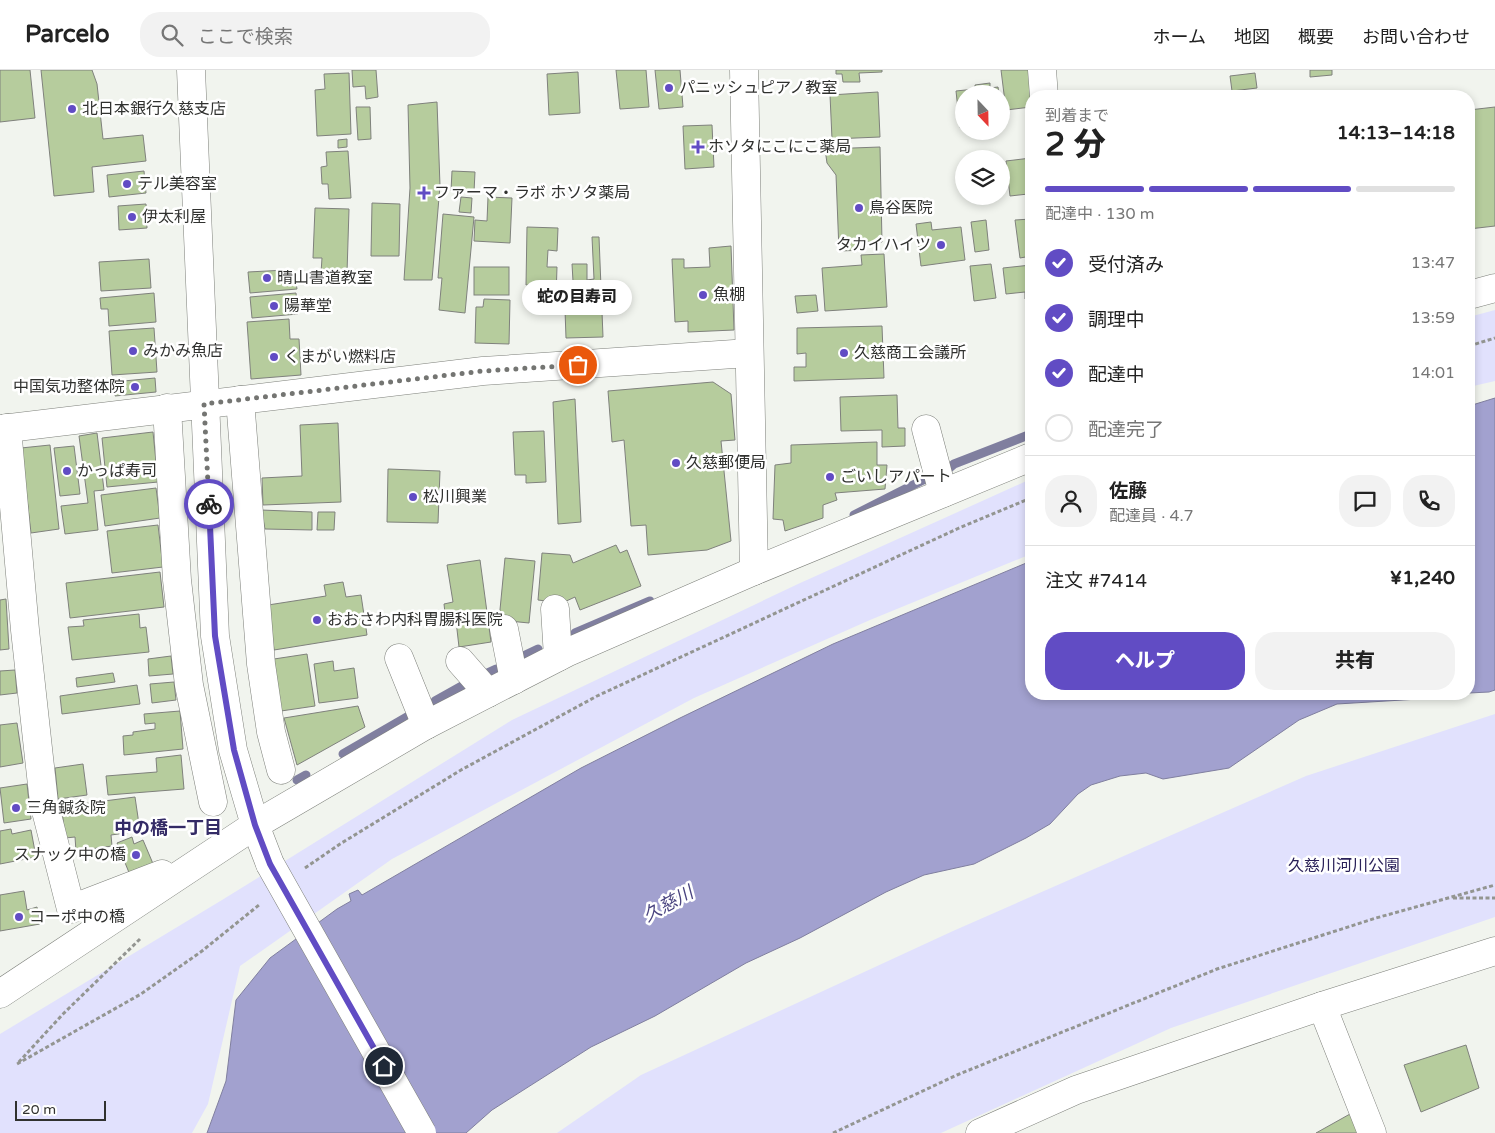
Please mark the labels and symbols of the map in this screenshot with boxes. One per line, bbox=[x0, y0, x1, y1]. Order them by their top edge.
place label: パニッシュピアノ教室 bbox=[679, 78, 838, 98]
marker: パニッシュピアノ教室 bbox=[663, 82, 675, 94]
north arrow bbox=[955, 85, 1010, 140]
place label: 北日本銀行久慈支店 bbox=[82, 99, 226, 119]
marker: 北日本銀行久慈支店 bbox=[66, 103, 78, 115]
place label: ホソタにこにこ薬局 bbox=[708, 137, 851, 157]
marker: ホソタにこにこ薬局 bbox=[692, 141, 704, 153]
place label: テル美容室 bbox=[137, 174, 217, 194]
marker: テル美容室 bbox=[121, 178, 133, 190]
place label: ファーマ・ラボ ホソタ薬局 bbox=[434, 183, 630, 203]
marker: ファーマ・ラボ ホソタ薬局 bbox=[418, 187, 430, 199]
place label: 鳥谷医院 bbox=[869, 198, 933, 218]
marker: 鳥谷医院 bbox=[853, 202, 865, 214]
place label: 伊太利屋 bbox=[142, 207, 206, 227]
marker: 伊太利屋 bbox=[126, 211, 138, 223]
place label: タカイハイツ bbox=[836, 235, 931, 255]
marker: タカイハイツ bbox=[935, 239, 947, 251]
place label: 晴山書道教室 bbox=[277, 268, 373, 288]
marker: 晴山書道教室 bbox=[261, 272, 273, 284]
callout: 蛇の目寿司 bbox=[523, 280, 633, 315]
place label: 魚棚 bbox=[713, 285, 745, 305]
marker: 魚棚 bbox=[697, 289, 709, 301]
place label: 陽華堂 bbox=[284, 296, 332, 316]
marker: 陽華堂 bbox=[268, 300, 280, 312]
place label: みかみ魚店 bbox=[143, 341, 223, 361]
place label: 久慈商工会議所 bbox=[854, 343, 966, 363]
pin bbox=[557, 344, 599, 386]
marker: みかみ魚店 bbox=[127, 345, 139, 357]
place label: くまがい燃料店 bbox=[284, 347, 396, 367]
marker: 久慈商工会議所 bbox=[838, 347, 850, 359]
marker: くまがい燃料店 bbox=[268, 351, 280, 363]
place label: 中国気功整体院 bbox=[13, 377, 125, 397]
marker: 中国気功整体院 bbox=[129, 381, 141, 393]
place label: 久慈郵便局 bbox=[686, 453, 766, 473]
marker: 久慈郵便局 bbox=[670, 457, 682, 469]
place label: かっぱ寿司 bbox=[77, 461, 157, 481]
marker: かっぱ寿司 bbox=[61, 465, 73, 477]
place label: ごいしアパート bbox=[840, 467, 952, 487]
marker: ごいしアパート bbox=[824, 471, 836, 483]
courier bbox=[184, 479, 234, 529]
place label: 松川興業 bbox=[423, 487, 487, 507]
marker: 松川興業 bbox=[407, 491, 419, 503]
place label: おおさわ内科胃腸科医院 bbox=[327, 610, 503, 630]
marker: おおさわ内科胃腸科医院 bbox=[311, 614, 323, 626]
place label: 三角鍼灸院 bbox=[26, 798, 106, 818]
marker: 三角鍼灸院 bbox=[10, 802, 22, 814]
district label: 中の橋一丁目 bbox=[114, 817, 222, 839]
place label: スナック中の橋 bbox=[14, 845, 126, 865]
marker: スナック中の橋 bbox=[130, 849, 142, 861]
park label: 久慈川河川公園 bbox=[1288, 856, 1400, 876]
water label: 久慈川 bbox=[639, 880, 699, 927]
place label: コーポ中の橋 bbox=[29, 907, 125, 927]
marker: コーポ中の橋 bbox=[13, 911, 25, 923]
pin bbox=[363, 1045, 405, 1087]
scale bar bbox=[15, 1098, 106, 1121]

